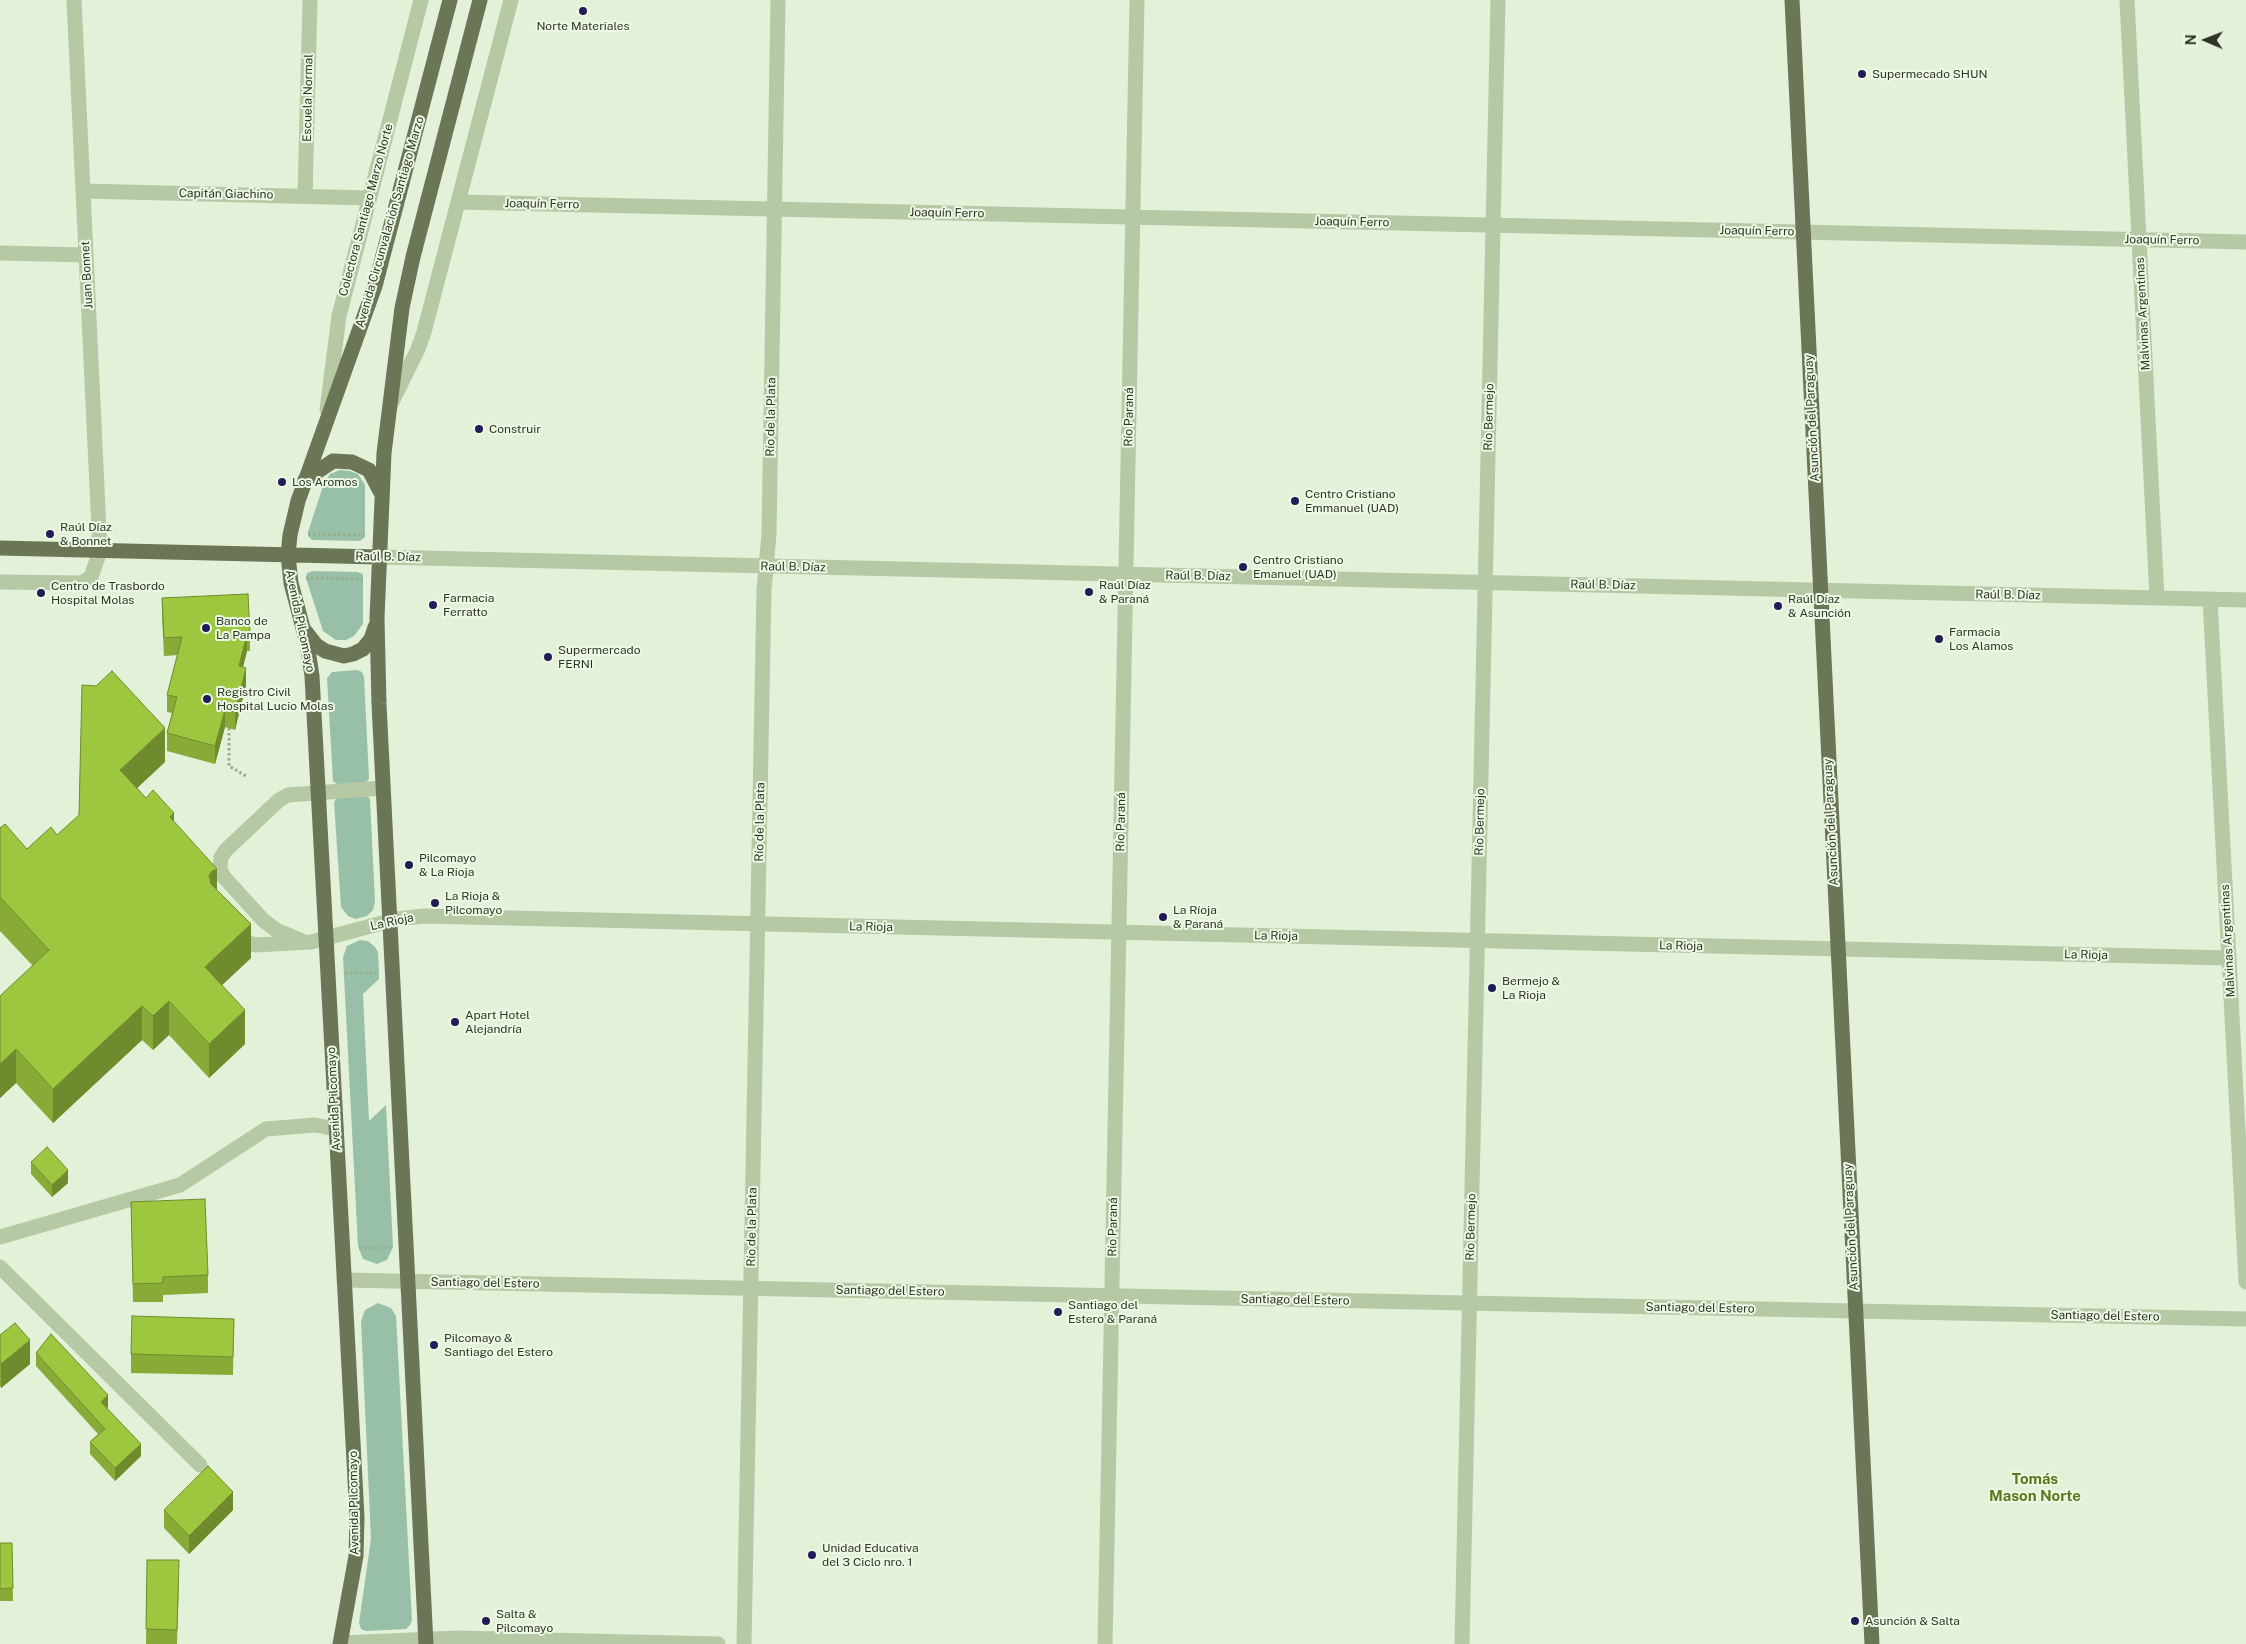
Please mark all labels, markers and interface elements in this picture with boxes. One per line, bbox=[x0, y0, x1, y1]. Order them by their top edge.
marker: Norte Materiales bbox=[577, 5, 589, 17]
north arrow bbox=[2181, 15, 2231, 65]
place label: Norte Materiales bbox=[536, 19, 630, 33]
text: N bbox=[2183, 34, 2199, 45]
street label: Escuela Normal bbox=[300, 54, 316, 142]
place label: Supermecado SHUN bbox=[1872, 67, 1987, 81]
marker: Supermecado SHUN bbox=[1856, 68, 1868, 80]
street label: Avenida Circunvalación Santiago Marzo bbox=[353, 115, 427, 329]
street label: Colectora Santiago Marzo Norte bbox=[336, 122, 396, 298]
street label: Capitán Giachino bbox=[179, 186, 273, 202]
street label: Joaquín Ferro bbox=[504, 196, 580, 212]
street label: Joaquín Ferro bbox=[909, 205, 985, 221]
street label: Joaquín Ferro bbox=[1314, 214, 1390, 230]
street label: Joaquín Ferro bbox=[1719, 223, 1795, 239]
street label: Joaquín Ferro bbox=[2124, 232, 2200, 248]
street label: Juan Bonnet bbox=[78, 241, 96, 309]
street label: Malvinas Argentinas bbox=[2133, 257, 2153, 371]
street label: Asunción del Paraguay bbox=[1801, 354, 1823, 482]
street label: Río de la Plata bbox=[763, 377, 779, 457]
street label: Río Bermejo bbox=[1481, 383, 1497, 451]
street label: Río Paraná bbox=[1121, 387, 1137, 447]
place label: Construir bbox=[489, 422, 541, 436]
marker: Construir bbox=[473, 423, 485, 435]
place label: Los Aromos bbox=[292, 475, 358, 489]
marker: Los Aromos bbox=[276, 476, 288, 488]
place label: Centro Cristiano Emmanuel (UAD) bbox=[1305, 487, 1399, 515]
marker: Centro Cristiano Emmanuel (UAD) bbox=[1289, 495, 1301, 507]
place label: Raúl Díaz & Bonnet bbox=[60, 520, 112, 548]
marker: Raúl Díaz & Bonnet bbox=[44, 528, 56, 540]
street label: Raúl B. Díaz bbox=[355, 549, 421, 565]
place label: Centro Cristiano Emanuel (UAD) bbox=[1253, 553, 1344, 581]
street label: Raúl B. Díaz bbox=[760, 559, 826, 575]
marker: Centro Cristiano Emanuel (UAD) bbox=[1237, 561, 1249, 573]
street label: Avenida Pilcomayo bbox=[282, 568, 318, 674]
street label: Raúl B. Díaz bbox=[1165, 568, 1231, 584]
street label: Raúl B. Díaz bbox=[1570, 577, 1636, 593]
place label: Raúl Díaz & Paraná bbox=[1099, 578, 1151, 606]
place label: Centro de Trasbordo Hospital Molas bbox=[51, 579, 165, 607]
marker: Raúl Díaz & Paraná bbox=[1083, 586, 1095, 598]
marker: Centro de Trasbordo Hospital Molas bbox=[35, 587, 47, 599]
street label: Raúl B. Díaz bbox=[1975, 587, 2041, 603]
place label: Farmacia Ferratto bbox=[443, 591, 494, 619]
place label: Raúl Díaz & Asunción bbox=[1788, 592, 1851, 620]
marker: Farmacia Ferratto bbox=[427, 599, 439, 611]
marker: Raúl Díaz & Asunción bbox=[1772, 600, 1784, 612]
place label: Banco de La Pampa bbox=[216, 614, 271, 642]
marker: Banco de La Pampa bbox=[200, 622, 212, 634]
place label: Farmacia Los Alamos bbox=[1949, 625, 2013, 653]
marker: Farmacia Los Alamos bbox=[1933, 633, 1945, 645]
place label: Supermercado FERNI bbox=[558, 643, 641, 671]
marker: Supermercado FERNI bbox=[542, 651, 554, 663]
place label: Registro Civil Hospital Lucio Molas bbox=[217, 685, 333, 713]
marker: Registro Civil Hospital Lucio Molas bbox=[201, 693, 213, 705]
street label: Asunción del Paraguay bbox=[1820, 758, 1842, 886]
street label: Río de la Plata bbox=[752, 782, 768, 862]
street label: Río Bermejo bbox=[1472, 788, 1488, 856]
street label: Río Paraná bbox=[1113, 792, 1129, 852]
place label: Pilcomayo & La Rioja bbox=[419, 851, 476, 879]
marker: Pilcomayo & La Rioja bbox=[403, 859, 415, 871]
street label: Malvinas Argentinas bbox=[2218, 884, 2238, 998]
place label: La Rioja & Pilcomayo bbox=[445, 889, 502, 917]
marker: La Rioja & Pilcomayo bbox=[429, 897, 441, 909]
place label: La Ríoja & Paraná bbox=[1173, 903, 1223, 931]
street label: La Rioja bbox=[369, 910, 415, 934]
marker: La Ríoja & Paraná bbox=[1157, 911, 1169, 923]
street label: La Rioja bbox=[849, 919, 893, 935]
street label: La Rioja bbox=[1254, 928, 1298, 944]
street label: La Rioja bbox=[1659, 938, 1703, 954]
street label: La Rioja bbox=[2064, 947, 2108, 963]
place label: Bermejo & La Rioja bbox=[1502, 974, 1560, 1002]
marker: Bermejo & La Rioja bbox=[1486, 982, 1498, 994]
place label: Apart Hotel Alejandría bbox=[465, 1008, 530, 1036]
marker: Apart Hotel Alejandría bbox=[449, 1016, 461, 1028]
street label: Avenida Pilcomayo bbox=[324, 1047, 344, 1151]
street label: Asunción del Paraguay bbox=[1840, 1163, 1862, 1291]
street label: Río de la Plata bbox=[744, 1187, 760, 1267]
street label: Río Bermejo bbox=[1463, 1193, 1479, 1261]
street label: Río Paraná bbox=[1105, 1197, 1121, 1257]
street label: Santiago del Estero bbox=[430, 1275, 540, 1291]
street label: Santiago del Estero bbox=[835, 1283, 945, 1299]
street label: Santiago del Estero bbox=[1240, 1292, 1350, 1308]
place label: Santiago del Estero & Paraná bbox=[1068, 1298, 1157, 1326]
street label: Santiago del Estero bbox=[1645, 1300, 1755, 1316]
marker: Santiago del Estero & Paraná bbox=[1052, 1306, 1064, 1318]
street label: Santiago del Estero bbox=[2050, 1308, 2160, 1324]
place label: Pilcomayo & Santiago del Estero bbox=[444, 1331, 553, 1359]
marker: Pilcomayo & Santiago del Estero bbox=[428, 1339, 440, 1351]
street label: Avenida Pilcomayo bbox=[346, 1451, 362, 1555]
district label: Tomás Mason Norte bbox=[1989, 1470, 2081, 1505]
place label: Unidad Educativa del 3 Ciclo nro. 1 bbox=[822, 1541, 919, 1569]
marker: Unidad Educativa del 3 Ciclo nro. 1 bbox=[806, 1549, 818, 1561]
place label: Salta & Pilcomayo bbox=[496, 1607, 553, 1635]
place label: Asunción & Salta bbox=[1865, 1614, 1960, 1628]
marker: Salta & Pilcomayo bbox=[480, 1615, 492, 1627]
marker: Asunción & Salta bbox=[1849, 1615, 1861, 1627]

